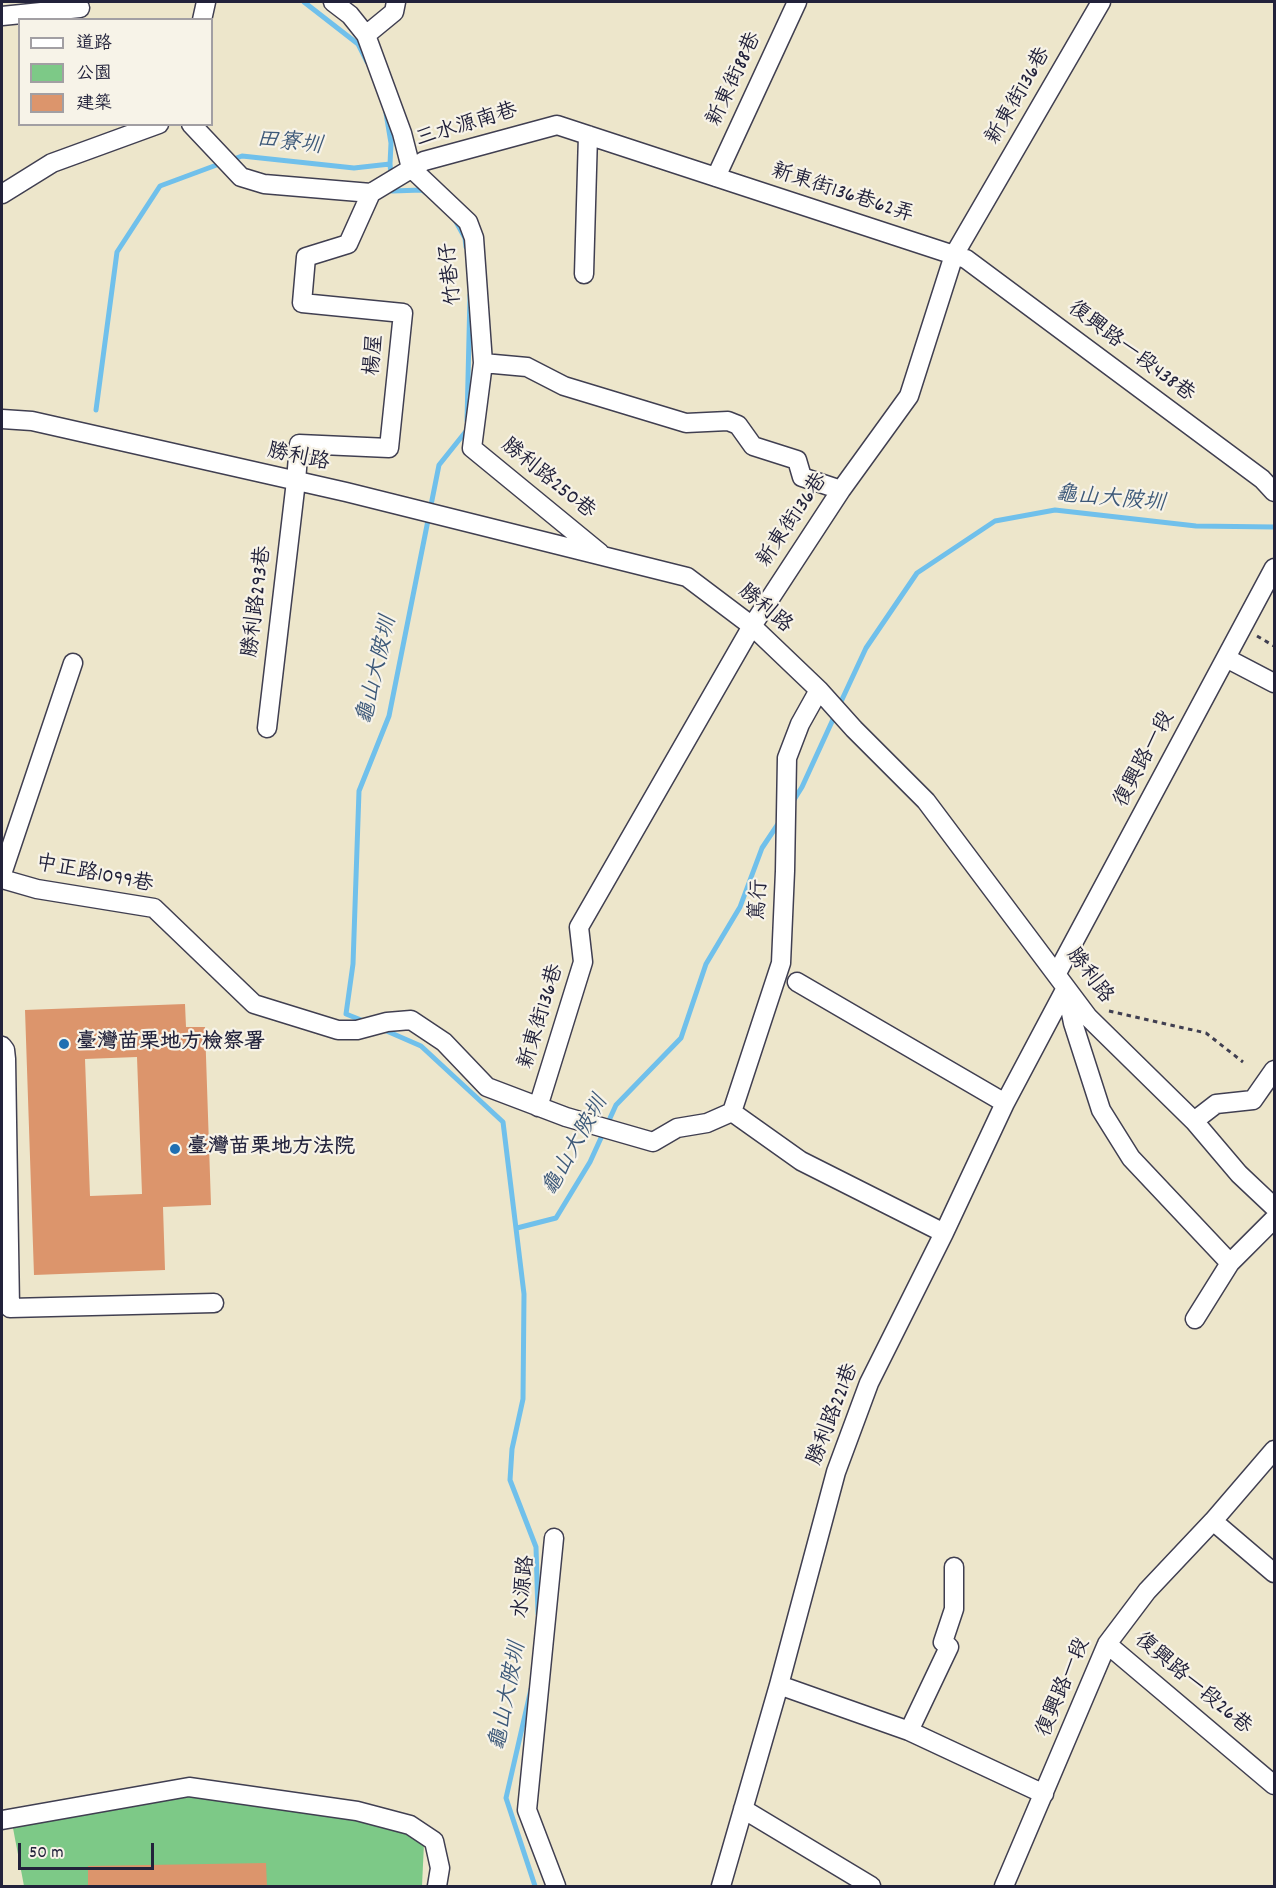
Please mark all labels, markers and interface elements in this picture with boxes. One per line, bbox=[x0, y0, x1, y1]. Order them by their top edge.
legend bbox=[18, 18, 213, 126]
street label: 新東街88巷 bbox=[703, 29, 769, 131]
text: 道路 bbox=[76, 32, 112, 57]
street label: 新東街136巷 bbox=[982, 44, 1058, 150]
text: 公園 bbox=[76, 62, 112, 87]
text: 建築 bbox=[76, 92, 112, 117]
street label: 三水源南巷 bbox=[413, 100, 521, 154]
water label: 田寮圳 bbox=[255, 128, 323, 162]
street label: 新東街136巷62弄 bbox=[767, 160, 917, 230]
street label: 竹巷仔 bbox=[437, 241, 469, 307]
street label: 復興路一段438巷 bbox=[1062, 297, 1198, 409]
street label: 楊屋 bbox=[361, 333, 391, 377]
street label: 勝利路250巷 bbox=[495, 434, 599, 526]
street label: 勝利路 bbox=[265, 440, 331, 478]
street label: 新東街136巷 bbox=[753, 469, 835, 573]
water label: 龜山大陂圳 bbox=[1054, 483, 1166, 519]
street label: 勝利路293巷 bbox=[240, 545, 278, 659]
street label: 勝利路 bbox=[732, 580, 796, 640]
water label: 龜山大陂圳 bbox=[354, 614, 404, 728]
street label: 復興路一段 bbox=[1110, 708, 1182, 812]
street label: 中正路1099巷 bbox=[33, 852, 155, 900]
street label: 篤行 bbox=[747, 878, 775, 922]
street label: 勝利路 bbox=[1059, 944, 1117, 1010]
street label: 新東街136巷 bbox=[515, 962, 571, 1072]
place label: 臺灣苗栗地方檢察署 bbox=[76, 1031, 265, 1057]
marker: 臺灣苗栗地方檢察署 bbox=[57, 1037, 71, 1051]
water label: 龜山大陂圳 bbox=[539, 1092, 615, 1202]
place label: 臺灣苗栗地方法院 bbox=[187, 1136, 355, 1162]
marker: 臺灣苗栗地方法院 bbox=[168, 1142, 182, 1156]
street label: 勝利路221巷 bbox=[804, 1361, 866, 1469]
street label: 水源路 bbox=[510, 1554, 542, 1620]
street label: 復興路一段26巷 bbox=[1128, 1629, 1256, 1741]
street label: 復興路一段 bbox=[1033, 1635, 1097, 1741]
water label: 龜山大陂圳 bbox=[487, 1640, 533, 1754]
scale bar bbox=[21, 1831, 158, 1869]
text: 50 m bbox=[29, 1841, 64, 1866]

